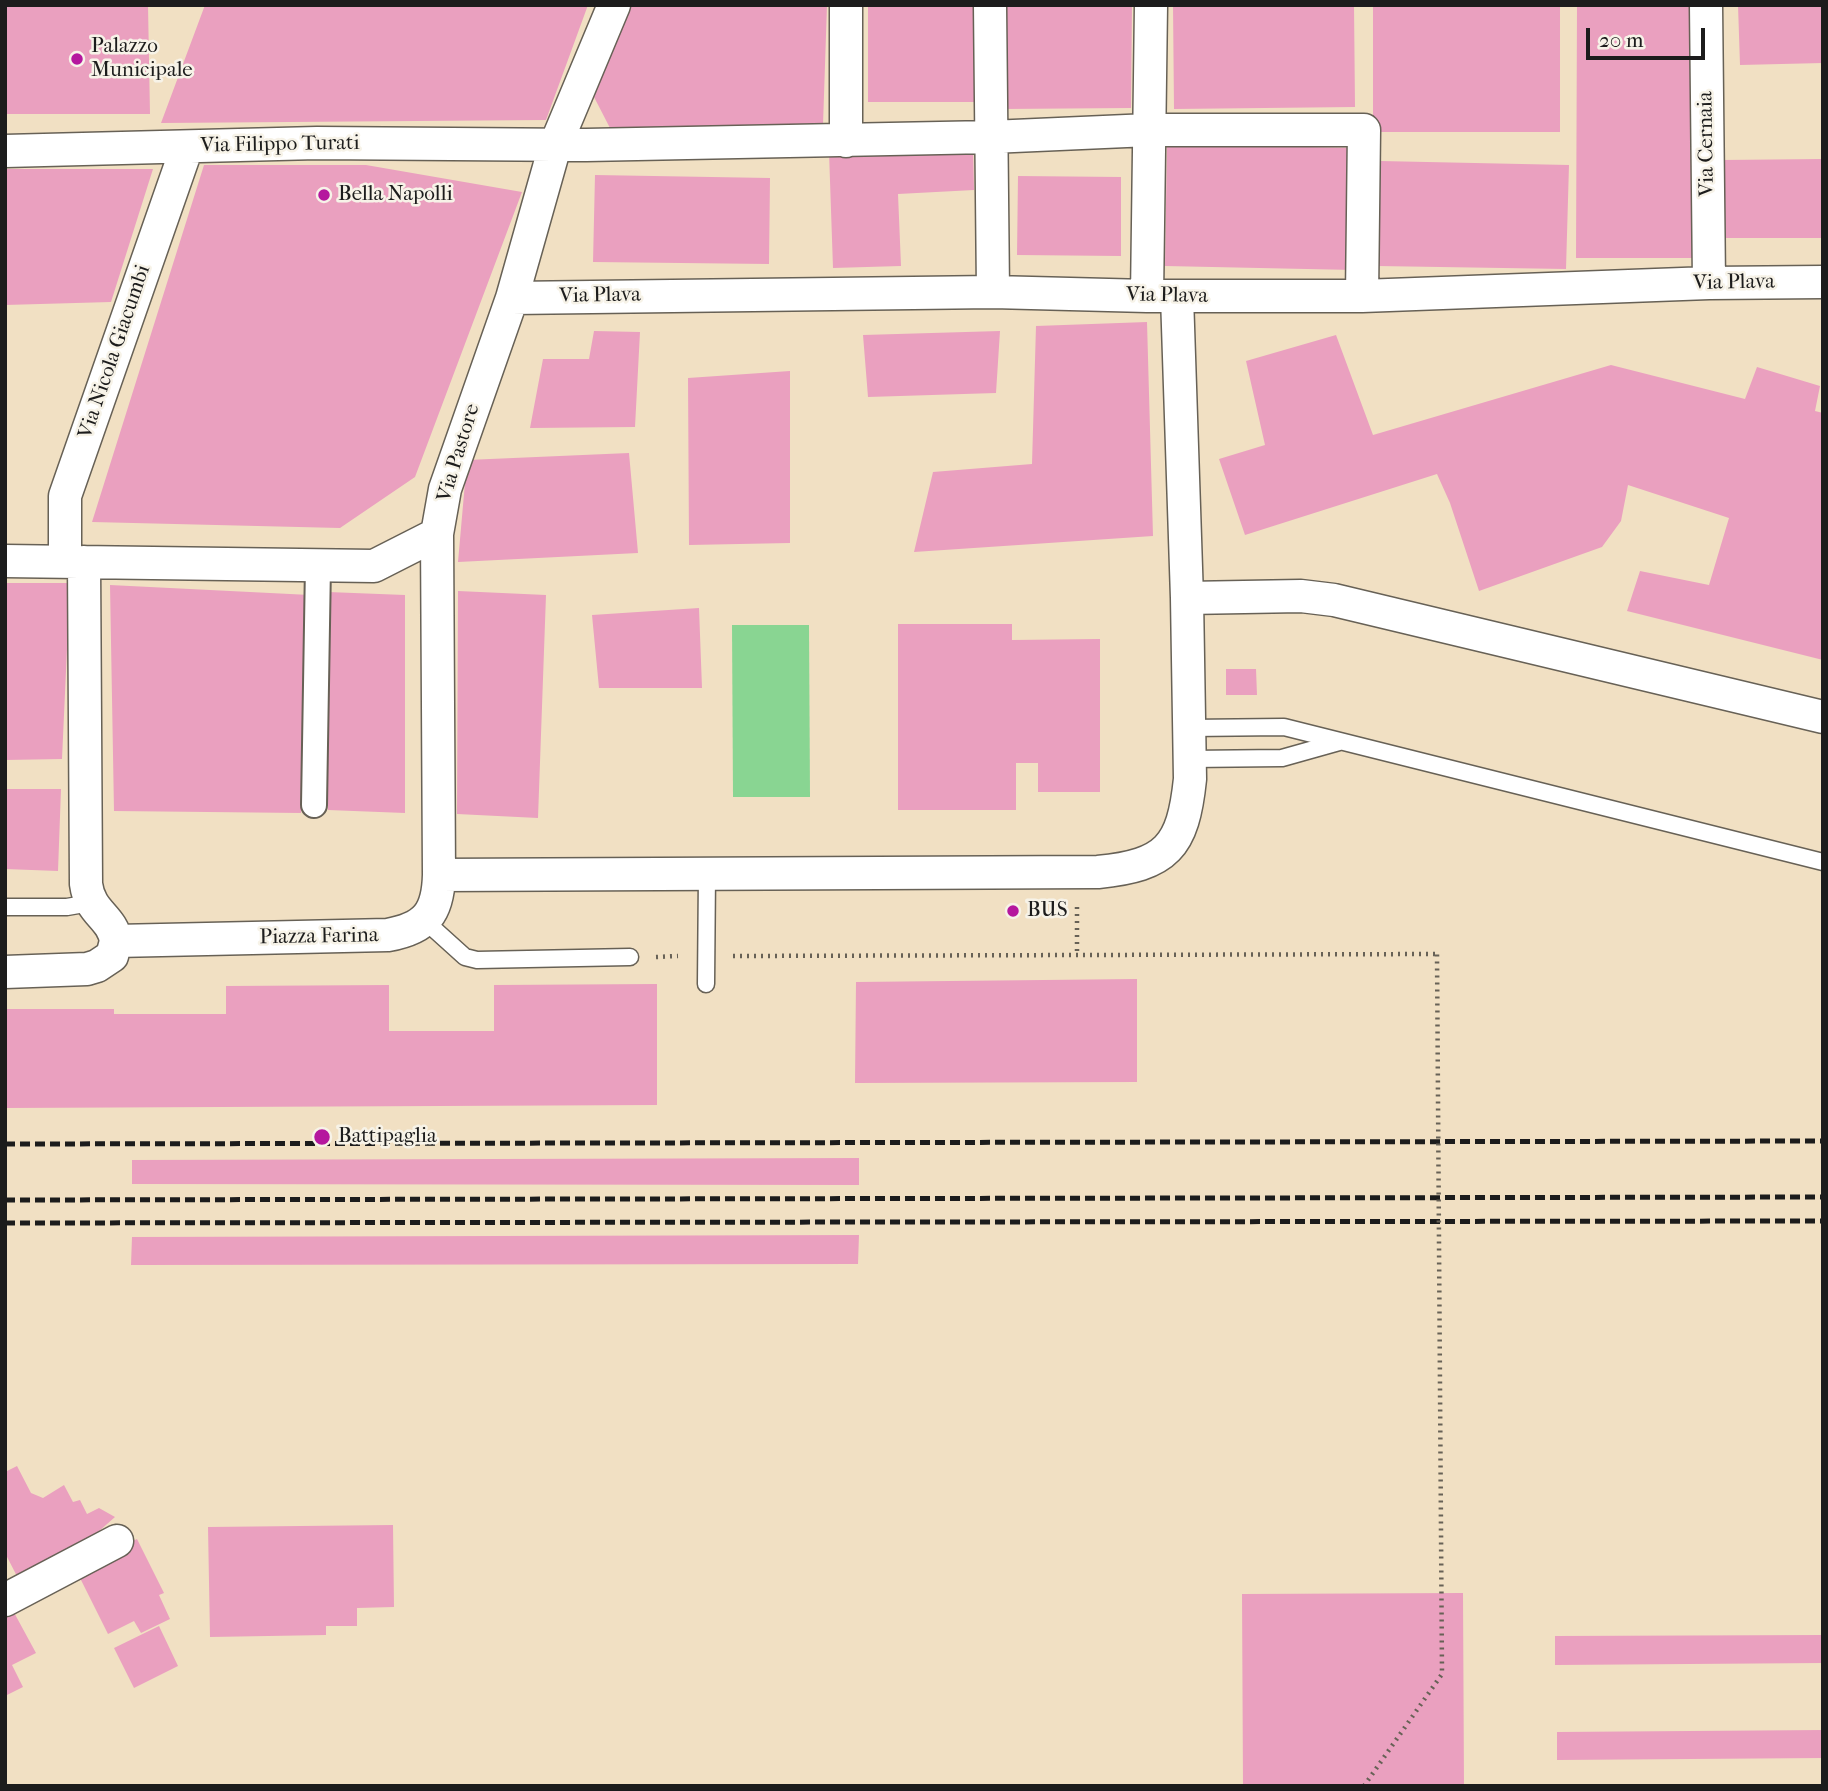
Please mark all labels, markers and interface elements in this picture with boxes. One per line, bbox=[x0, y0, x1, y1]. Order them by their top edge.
scale bar bbox=[1590, 14, 1709, 58]
text: 20 m bbox=[1599, 28, 1643, 52]
place label: Palazzo Municipale bbox=[91, 34, 193, 84]
marker: Palazzo Municipale bbox=[69, 51, 85, 67]
street label: Via Cernaia bbox=[1693, 91, 1721, 197]
street label: Via Filippo Turati bbox=[200, 131, 360, 159]
place label: Bella Napolli bbox=[338, 182, 453, 208]
marker: Bella Napolli bbox=[316, 187, 332, 203]
street label: Via Nicola Giacumbi bbox=[73, 262, 157, 442]
street label: Via Plava bbox=[1693, 270, 1775, 296]
street label: Via Plava bbox=[559, 283, 641, 309]
street label: Via Plava bbox=[1126, 283, 1208, 309]
street label: Via Pastore bbox=[432, 401, 486, 505]
place label: BUS bbox=[1027, 898, 1068, 924]
marker: BUS bbox=[1005, 903, 1021, 919]
street label: Piazza Farina bbox=[259, 923, 379, 951]
place label: Battipaglia bbox=[338, 1124, 437, 1150]
marker: Battipaglia bbox=[312, 1127, 332, 1147]

